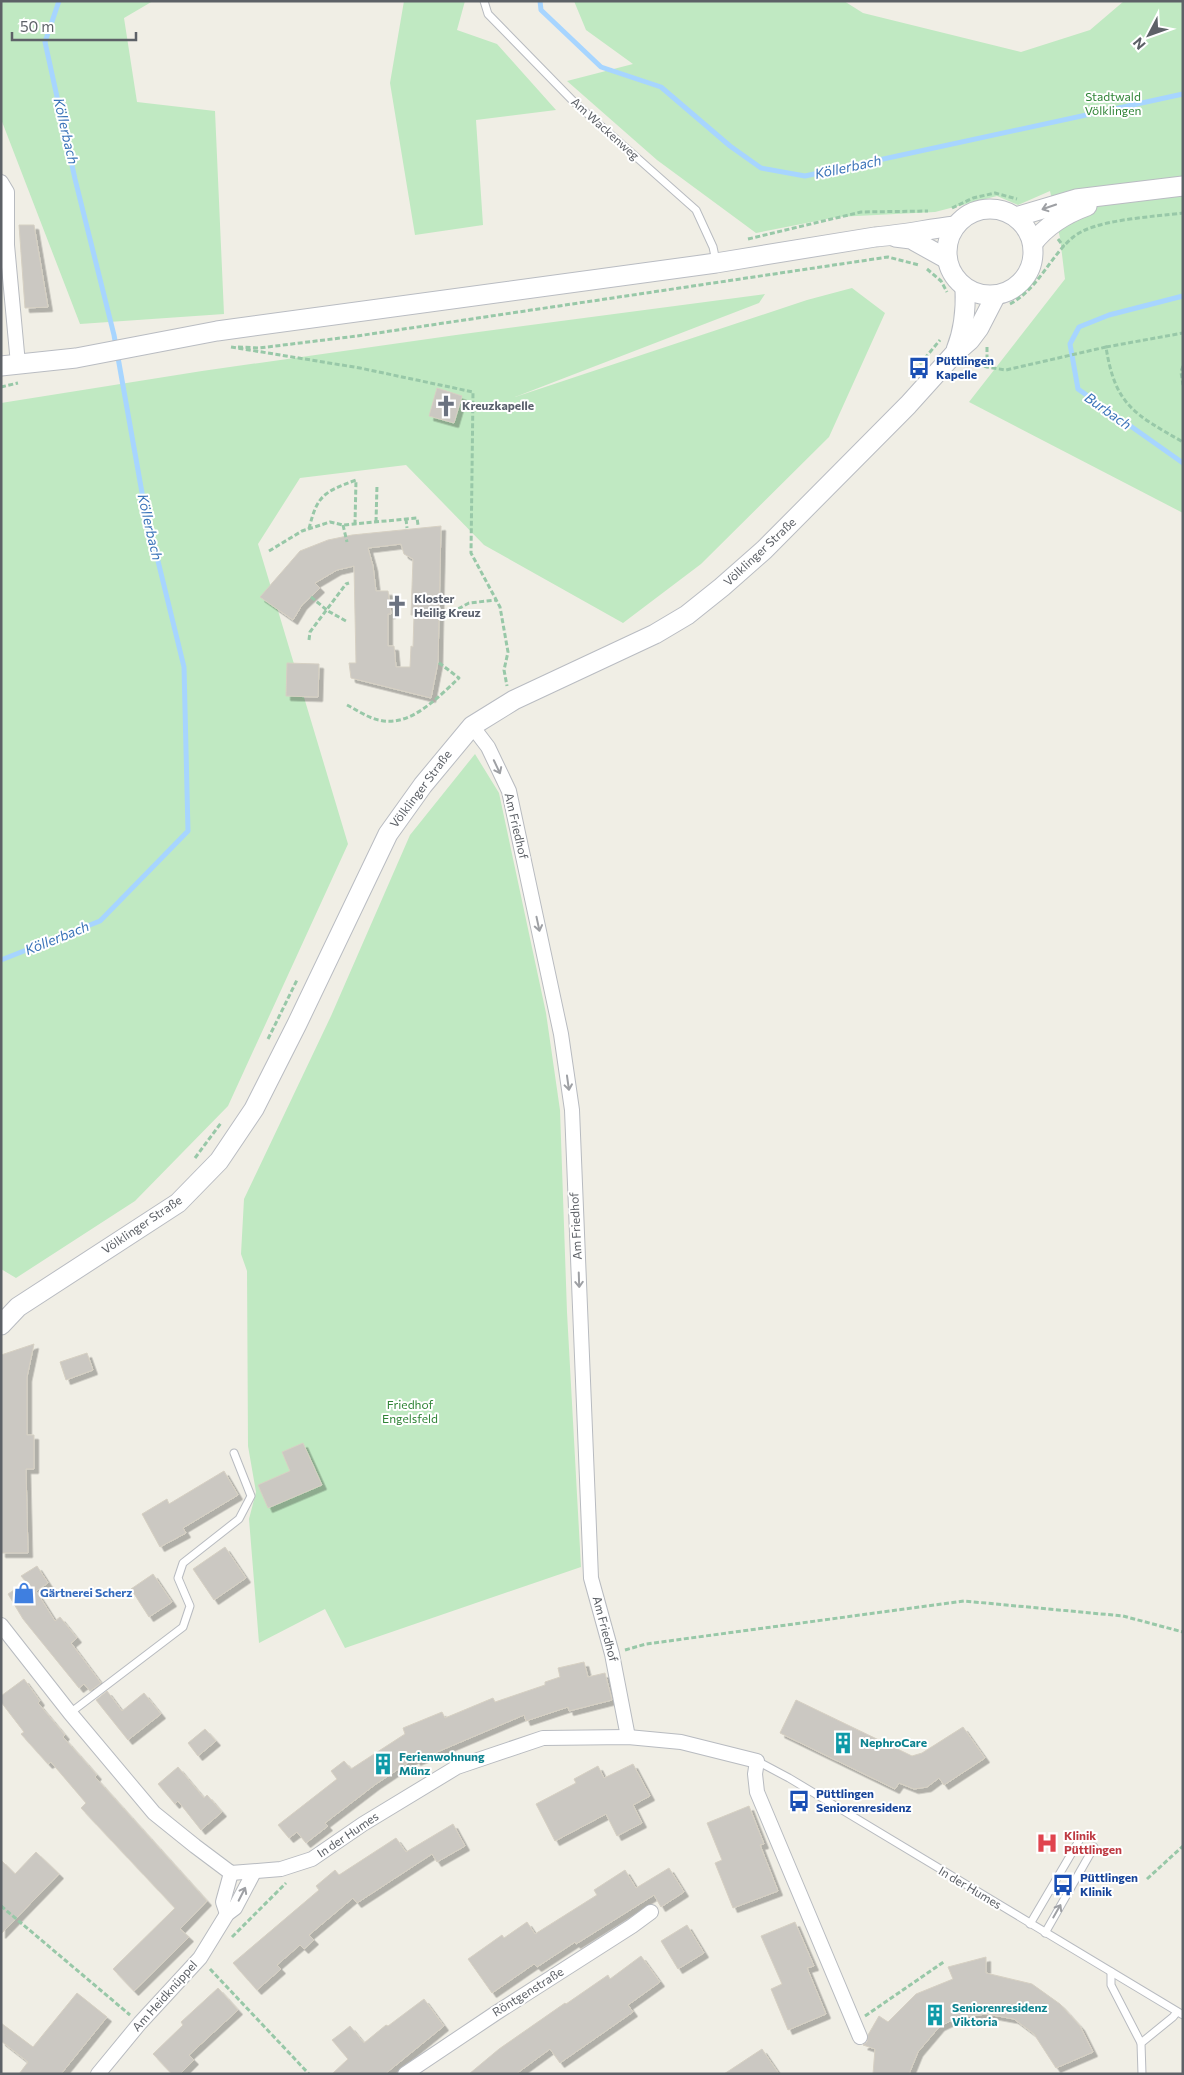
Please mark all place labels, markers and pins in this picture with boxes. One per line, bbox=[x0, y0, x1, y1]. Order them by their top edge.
place label: Püttlingen Kapelle bbox=[936, 353, 994, 381]
bus stop icon: Püttlingen Kapelle bbox=[906, 355, 932, 381]
church icon: Kreuzkapelle bbox=[433, 393, 459, 419]
place label: Kreuzkapelle bbox=[462, 398, 534, 412]
place label: Kloster Heilig Kreuz bbox=[414, 591, 481, 619]
church icon: Kloster Heilig Kreuz bbox=[384, 593, 410, 619]
shop icon: Gärtnerei Scherz bbox=[11, 1580, 37, 1606]
place label: Gärtnerei Scherz bbox=[40, 1585, 132, 1599]
building icon: NephroCare bbox=[830, 1730, 856, 1756]
place label: NephroCare bbox=[860, 1735, 927, 1749]
place label: Ferienwohnung Münz bbox=[399, 1749, 485, 1777]
building icon: Ferienwohnung Münz bbox=[370, 1751, 396, 1777]
place label: Püttlingen Seniorenresidenz bbox=[816, 1786, 912, 1814]
bus stop icon: Püttlingen Seniorenresidenz bbox=[786, 1788, 812, 1814]
place label: Klinik Püttlingen bbox=[1064, 1828, 1122, 1856]
hospital icon: Klinik Püttlingen bbox=[1034, 1830, 1060, 1856]
place label: Püttlingen Klinik bbox=[1080, 1870, 1138, 1898]
bus stop icon: Püttlingen Klinik bbox=[1050, 1872, 1076, 1898]
place label: Seniorenresidenz Viktoria bbox=[952, 2000, 1048, 2028]
building icon: Seniorenresidenz Viktoria bbox=[922, 2002, 948, 2028]

